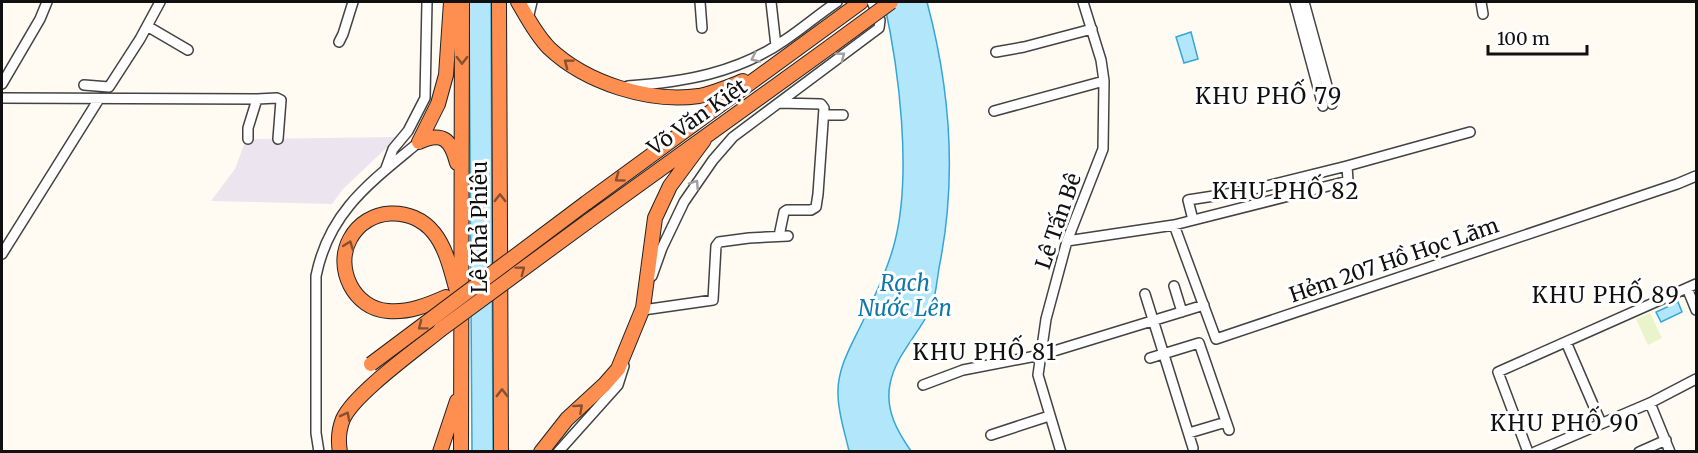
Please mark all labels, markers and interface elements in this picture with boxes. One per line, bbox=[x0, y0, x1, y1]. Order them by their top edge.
scale bar bbox=[1488, 18, 1587, 56]
text: 100 m bbox=[1497, 27, 1550, 50]
one-way arrow bbox=[750, 50, 761, 62]
one-way arrow bbox=[834, 52, 845, 63]
one-way arrow bbox=[456, 55, 468, 64]
one-way arrow bbox=[563, 59, 574, 70]
street label: Võ Văn Kiệt bbox=[641, 73, 752, 162]
district label: KHU PHỐ 79 bbox=[1195, 78, 1343, 110]
street label: Lê Khả Phiêu bbox=[466, 161, 493, 293]
street label: Lê Tấn Bê bbox=[1029, 170, 1087, 272]
one-way arrow bbox=[615, 171, 626, 182]
district label: KHU PHỐ 82 bbox=[1212, 173, 1360, 205]
one-way arrow bbox=[688, 180, 700, 190]
one-way arrow bbox=[494, 194, 506, 203]
street label: Hẻm 207 Hồ Học Lãm bbox=[1286, 211, 1502, 309]
one-way arrow bbox=[341, 240, 354, 251]
one-way arrow bbox=[515, 266, 526, 277]
water label: Rạch Nước Lên bbox=[858, 269, 952, 322]
district label: KHU PHỐ 89 bbox=[1532, 277, 1680, 309]
one-way arrow bbox=[417, 319, 428, 330]
district label: KHU PHỐ 81 bbox=[913, 334, 1057, 366]
one-way arrow bbox=[496, 389, 508, 398]
one-way arrow bbox=[572, 404, 583, 415]
district label: KHU PHỐ 90 bbox=[1490, 405, 1640, 437]
one-way arrow bbox=[339, 411, 351, 422]

